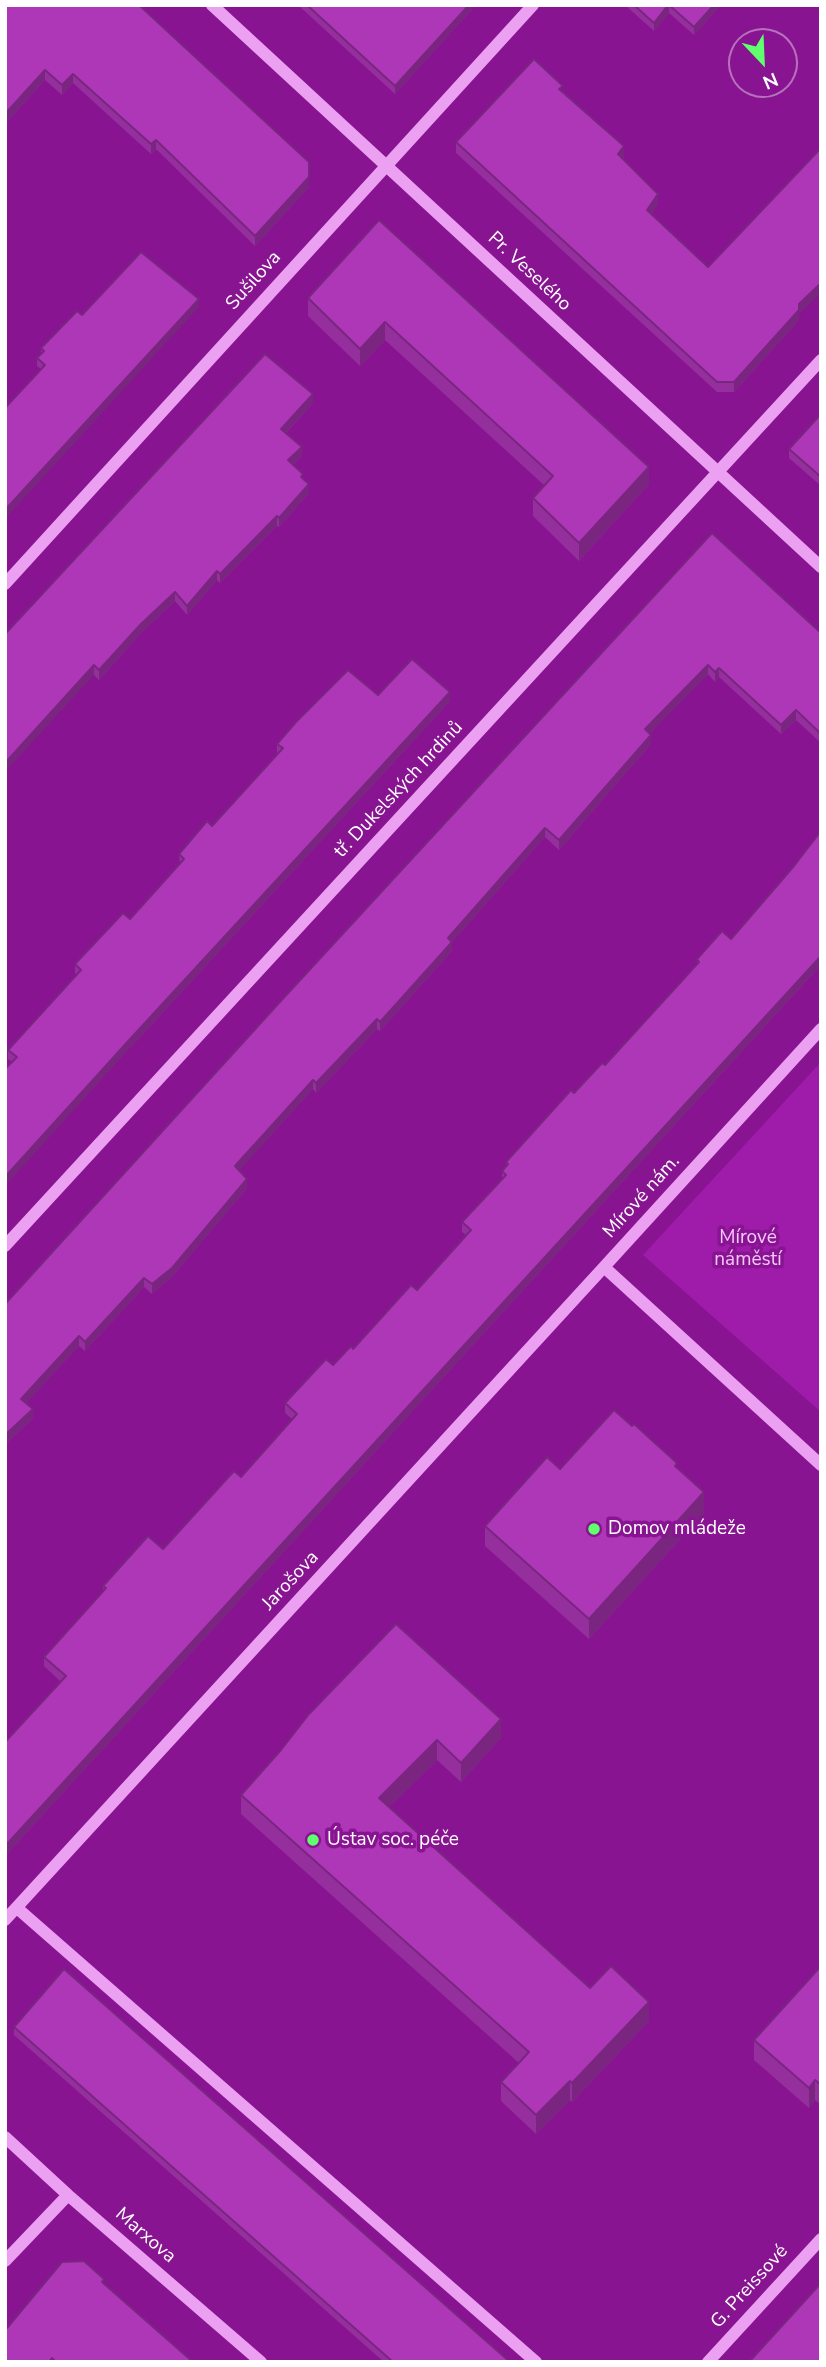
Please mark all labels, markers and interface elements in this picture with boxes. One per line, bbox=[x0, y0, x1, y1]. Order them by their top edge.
north arrow bbox=[728, 28, 798, 98]
text: N bbox=[759, 66, 782, 95]
street label: Pr. Veselého bbox=[483, 228, 575, 316]
street label: Sušilova bbox=[222, 247, 286, 315]
street label: tř. Dukelských hrdinů bbox=[330, 717, 468, 863]
street label: Mírové nám. bbox=[599, 1151, 685, 1243]
park label: Mírové náměstí bbox=[714, 1227, 782, 1271]
place label: Domov mládeže bbox=[608, 1518, 746, 1540]
marker: Domov mládeže bbox=[586, 1521, 602, 1537]
street label: Jarošova bbox=[258, 1547, 324, 1615]
place label: Ústav soc. péče bbox=[327, 1829, 459, 1851]
marker: Ústav soc. péče bbox=[305, 1832, 321, 1848]
street label: Marxova bbox=[110, 2203, 180, 2269]
street label: G. Preissové bbox=[707, 2241, 793, 2333]

